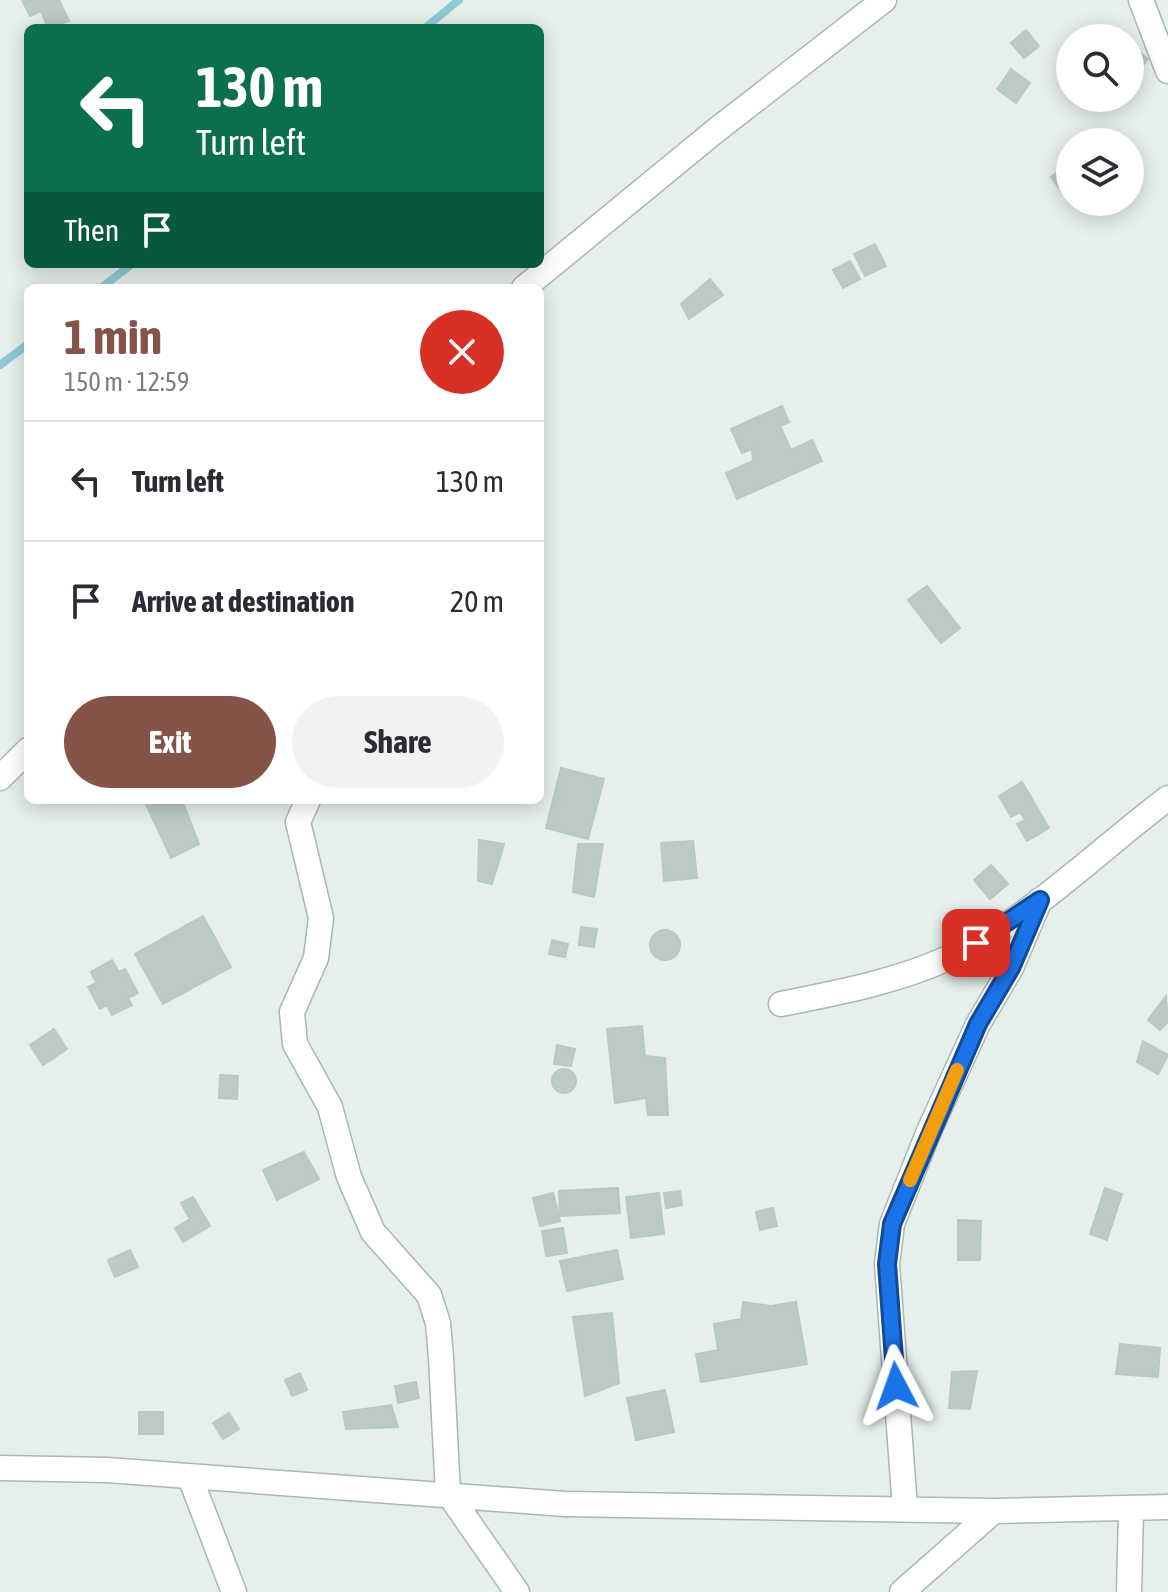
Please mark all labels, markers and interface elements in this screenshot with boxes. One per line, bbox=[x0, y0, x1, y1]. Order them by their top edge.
map controls bbox=[1056, 24, 1144, 216]
button: search bbox=[1056, 24, 1144, 112]
text: 130 m bbox=[196, 55, 323, 119]
icon: left bbox=[64, 56, 168, 160]
text: Turn left bbox=[196, 121, 306, 163]
button: layers bbox=[1056, 128, 1144, 216]
icon: arrive bbox=[135, 208, 179, 252]
text: Then bbox=[64, 213, 119, 247]
text: 1 min bbox=[64, 309, 162, 364]
button: close bbox=[420, 310, 504, 394]
text: 150 m · 12:59 bbox=[64, 367, 189, 397]
icon: left bbox=[64, 459, 108, 503]
text: Turn left bbox=[132, 464, 224, 498]
text: 130 m bbox=[436, 464, 504, 498]
icon: arrive bbox=[64, 579, 108, 623]
text: Arrive at destination bbox=[132, 584, 354, 618]
text: 20 m bbox=[450, 584, 504, 618]
button: Exit bbox=[64, 696, 276, 788]
button: Share bbox=[292, 696, 504, 788]
pin bbox=[942, 909, 1010, 977]
icon: arrive bbox=[954, 921, 998, 965]
position arrow bbox=[854, 1344, 938, 1428]

